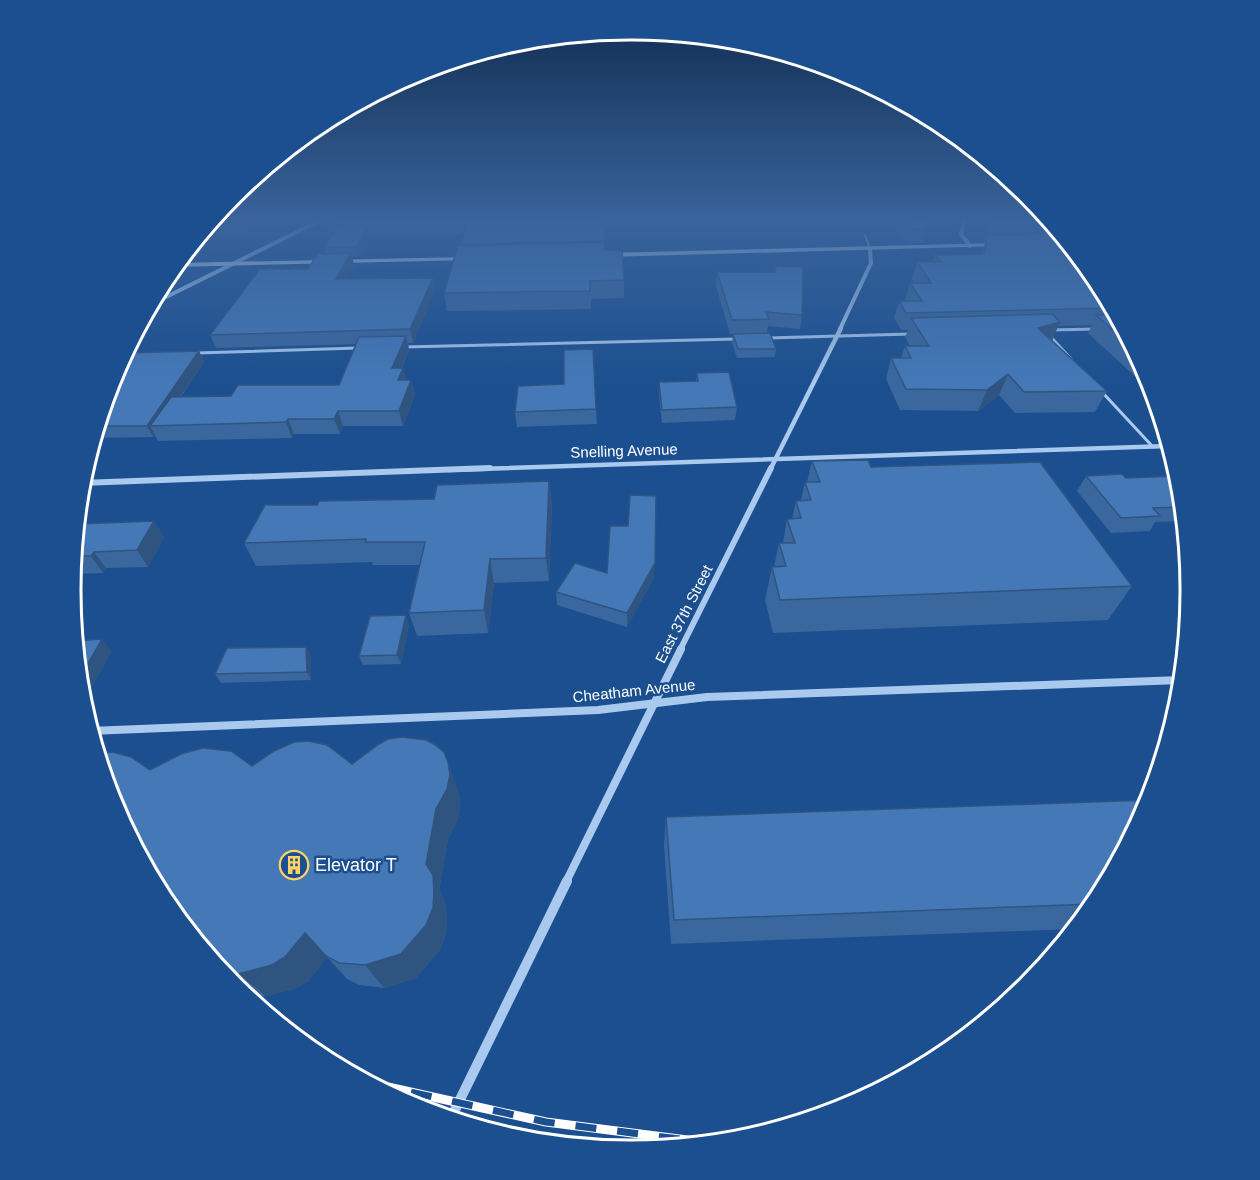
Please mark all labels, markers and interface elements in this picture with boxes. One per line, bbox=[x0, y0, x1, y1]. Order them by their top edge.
street label: Snelling Avenue bbox=[570, 440, 678, 461]
street label: East 37th Street bbox=[652, 561, 716, 666]
street label: Cheatham Avenue bbox=[572, 676, 696, 705]
building icon: Elevator T bbox=[278, 849, 310, 881]
place label: Elevator T bbox=[315, 855, 397, 875]

